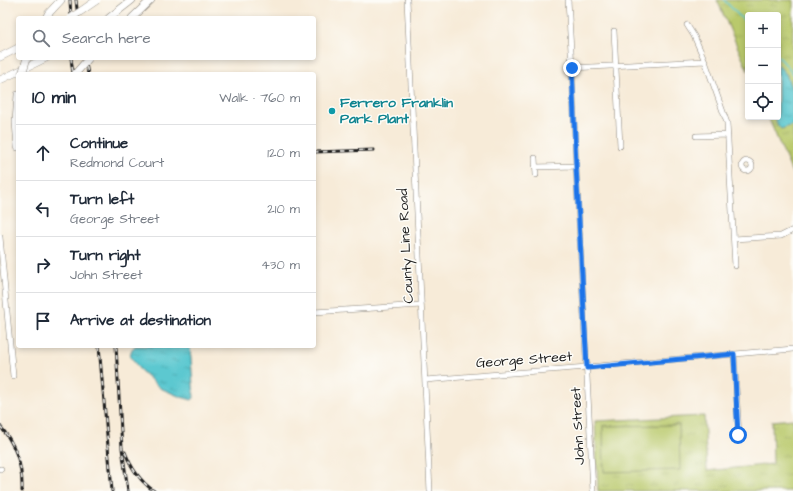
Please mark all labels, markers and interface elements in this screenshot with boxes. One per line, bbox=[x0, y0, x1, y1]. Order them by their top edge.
map controls bbox=[745, 12, 781, 120]
button: + bbox=[745, 12, 781, 48]
search box bbox=[16, 16, 316, 60]
icon: search bbox=[30, 27, 52, 49]
text: Search here bbox=[62, 28, 151, 49]
button: − bbox=[745, 48, 781, 84]
route end bbox=[563, 59, 581, 77]
button: locate bbox=[745, 84, 781, 120]
text: 10 min bbox=[32, 86, 76, 110]
text: Walk · 760 m bbox=[219, 89, 300, 107]
place label: Ferrero Franklin Park Plant bbox=[340, 93, 453, 129]
marker: Ferrero Franklin Park Plant bbox=[327, 106, 337, 116]
text: Continue bbox=[70, 133, 128, 154]
icon: ahead bbox=[32, 142, 54, 164]
text: 120 m bbox=[267, 144, 300, 162]
text: Redmond Court bbox=[70, 154, 164, 172]
street label: County Line Road bbox=[393, 188, 419, 304]
text: Turn left bbox=[70, 189, 134, 210]
icon: left bbox=[32, 198, 54, 220]
text: 210 m bbox=[267, 200, 300, 218]
text: George Street bbox=[70, 210, 160, 228]
text: Turn right bbox=[70, 245, 141, 266]
icon: right bbox=[32, 254, 54, 276]
text: 430 m bbox=[261, 256, 300, 274]
text: John Street bbox=[70, 266, 142, 284]
icon: arrive bbox=[32, 310, 54, 332]
text: Arrive at destination bbox=[70, 310, 211, 331]
street label: George Street bbox=[475, 347, 573, 373]
street label: John Street bbox=[566, 386, 590, 465]
route start bbox=[729, 426, 747, 444]

